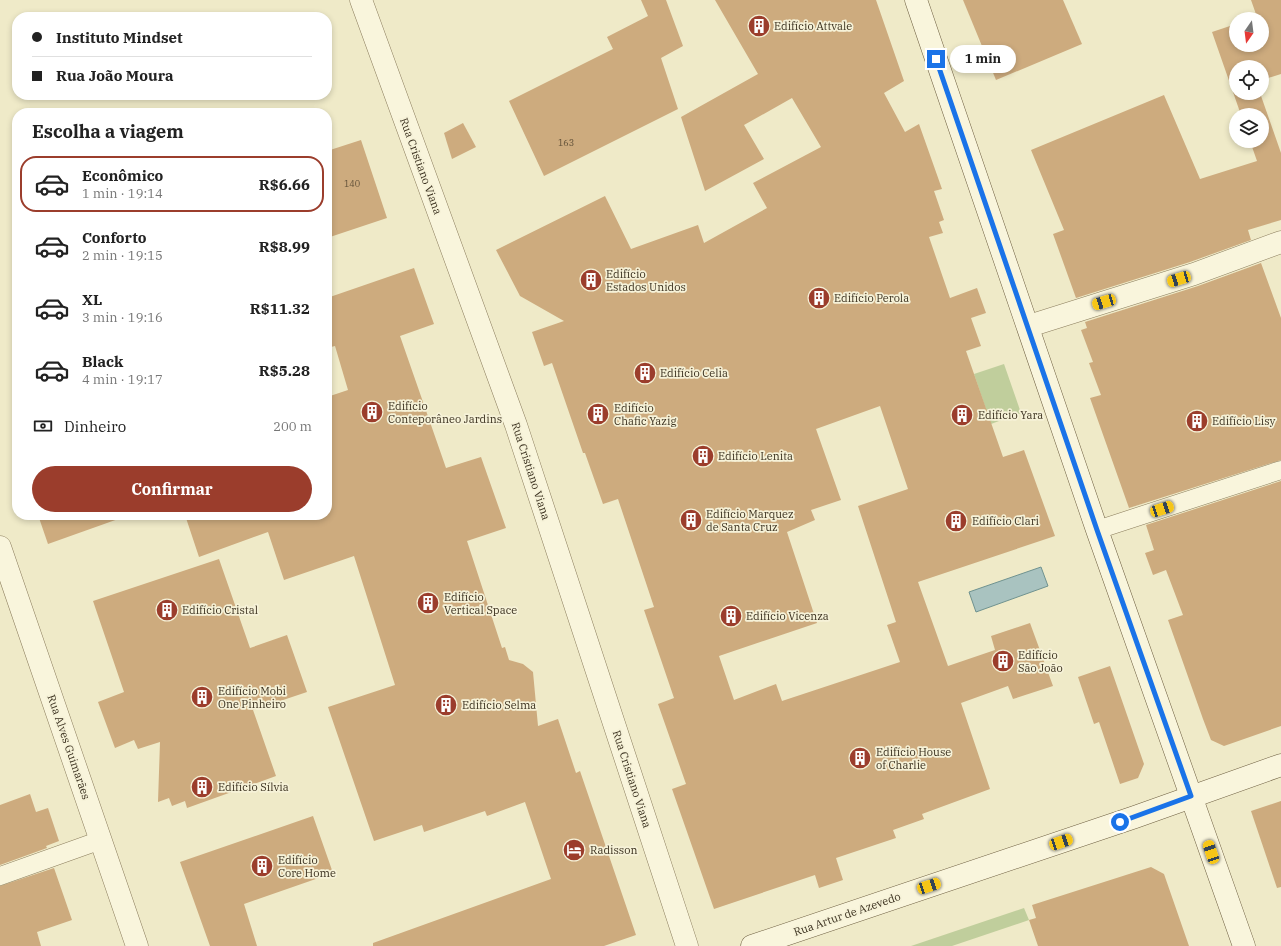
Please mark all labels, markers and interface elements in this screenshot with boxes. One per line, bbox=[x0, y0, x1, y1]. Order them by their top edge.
north arrow bbox=[1229, 12, 1269, 52]
map controls bbox=[1229, 12, 1269, 148]
building icon: Edifício Attvale bbox=[746, 13, 772, 39]
place label: Edifício Attvale bbox=[774, 19, 852, 33]
text: Instituto Mindset bbox=[56, 28, 183, 47]
callout: 1 min bbox=[950, 45, 1016, 73]
route end bbox=[927, 50, 945, 68]
text: 1 min bbox=[965, 50, 1001, 67]
button: locate bbox=[1229, 60, 1269, 100]
text: Rua João Moura bbox=[56, 66, 174, 85]
button: layers bbox=[1229, 108, 1269, 148]
street label: Rua Cristiano Viana bbox=[397, 116, 445, 216]
text: Escolha a viagem bbox=[32, 120, 184, 143]
house number: 163 bbox=[558, 137, 574, 148]
icon: car bbox=[34, 166, 70, 202]
text: Econômico bbox=[82, 166, 163, 185]
text: R$6.66 bbox=[259, 175, 310, 194]
house number: 140 bbox=[344, 178, 360, 189]
text: 1 min · 19:14 bbox=[82, 185, 163, 202]
icon: car bbox=[34, 228, 70, 264]
text: Conforto bbox=[82, 228, 147, 247]
text: R$8.99 bbox=[259, 237, 310, 256]
text: 2 min · 19:15 bbox=[82, 247, 163, 264]
building icon: Edifício Estados Unidos bbox=[578, 267, 604, 293]
place label: Edifício Estados Unidos bbox=[606, 267, 686, 294]
car bbox=[1166, 270, 1192, 288]
building icon: Edifício Perola bbox=[806, 285, 832, 311]
icon: car bbox=[34, 290, 70, 326]
text: XL bbox=[82, 290, 102, 309]
place label: Edifício Perola bbox=[834, 291, 909, 305]
car bbox=[1091, 293, 1117, 311]
text: R$11.32 bbox=[250, 299, 310, 318]
text: 3 min · 19:16 bbox=[82, 309, 163, 326]
icon: car bbox=[34, 352, 70, 388]
text: Black bbox=[82, 352, 123, 371]
building icon: Edifício Celia bbox=[632, 360, 658, 386]
text: R$5.28 bbox=[259, 361, 310, 380]
place label: Edifício Celia bbox=[660, 366, 728, 380]
text: 4 min · 19:17 bbox=[82, 371, 163, 388]
building icon: Edifício Conteporâneo Jardins bbox=[359, 399, 385, 425]
place label: Edifício Conteporâneo Jardins bbox=[388, 399, 502, 426]
building icon: Edifício Chafic Yazig bbox=[585, 401, 611, 427]
place label: Edifício Chafic Yazig bbox=[614, 401, 676, 428]
building icon: Edifício Yara bbox=[949, 402, 975, 428]
place label: Edifício Yara bbox=[978, 408, 1043, 422]
building icon: Edifício Lisy bbox=[1184, 408, 1210, 434]
place label: Edifício Lisy bbox=[1212, 414, 1276, 428]
icon: cash bbox=[32, 415, 54, 437]
text: Dinheiro bbox=[64, 417, 126, 436]
text: 200 m bbox=[273, 418, 312, 435]
street label: Rua Cristiano Viana bbox=[509, 420, 553, 522]
building icon: Edifício Lenita bbox=[690, 443, 716, 469]
place label: Edifício Lenita bbox=[718, 449, 793, 463]
button: Confirmar bbox=[32, 466, 312, 512]
car bbox=[1149, 500, 1175, 518]
building icon: Edifício Marquez de Santa Cruz bbox=[678, 507, 704, 533]
place label: Edifício Marquez de Santa Cruz bbox=[706, 507, 794, 534]
building icon: Edifício Clari bbox=[943, 508, 969, 534]
place label: Edifício Clari bbox=[972, 514, 1040, 528]
building icon: Edifício Vertical Space bbox=[415, 590, 441, 616]
place label: Edifício Vertical Space bbox=[444, 590, 517, 617]
building icon: Edifício Cristal bbox=[154, 597, 180, 623]
place label: Edifício Cristal bbox=[182, 603, 258, 617]
building icon: Edifício Vicenza bbox=[718, 603, 744, 629]
place label: Edifício Vicenza bbox=[746, 609, 829, 623]
building icon: Edifício São João bbox=[990, 648, 1016, 674]
place label: Edifício São João bbox=[1018, 648, 1063, 675]
building icon: Edifício Mobi One Pinheiro bbox=[189, 684, 215, 710]
place label: Edifício Mobi One Pinheiro bbox=[218, 684, 287, 711]
building icon: Edifício Selma bbox=[433, 692, 459, 718]
street label: Rua Alves Guimarães bbox=[44, 693, 94, 801]
place label: Edifício Selma bbox=[462, 698, 536, 712]
street label: Rua Cristiano Viana bbox=[610, 728, 654, 830]
building icon: Edifício House of Charlie bbox=[847, 745, 873, 771]
place label: Edifício House of Charlie bbox=[876, 745, 951, 772]
building icon: Edifício Sílvia bbox=[189, 774, 215, 800]
place label: Edifício Sílvia bbox=[218, 780, 289, 794]
route start bbox=[1111, 813, 1129, 831]
car bbox=[1048, 832, 1074, 852]
hotel icon: Radisson bbox=[561, 837, 587, 863]
car bbox=[1201, 839, 1221, 865]
place label: Radisson bbox=[590, 843, 637, 857]
building icon: Edifício Core Home bbox=[249, 853, 275, 879]
place label: Edifício Core Home bbox=[278, 853, 336, 880]
car bbox=[916, 877, 942, 895]
street label: Rua Artur de Azevedo bbox=[792, 889, 902, 939]

